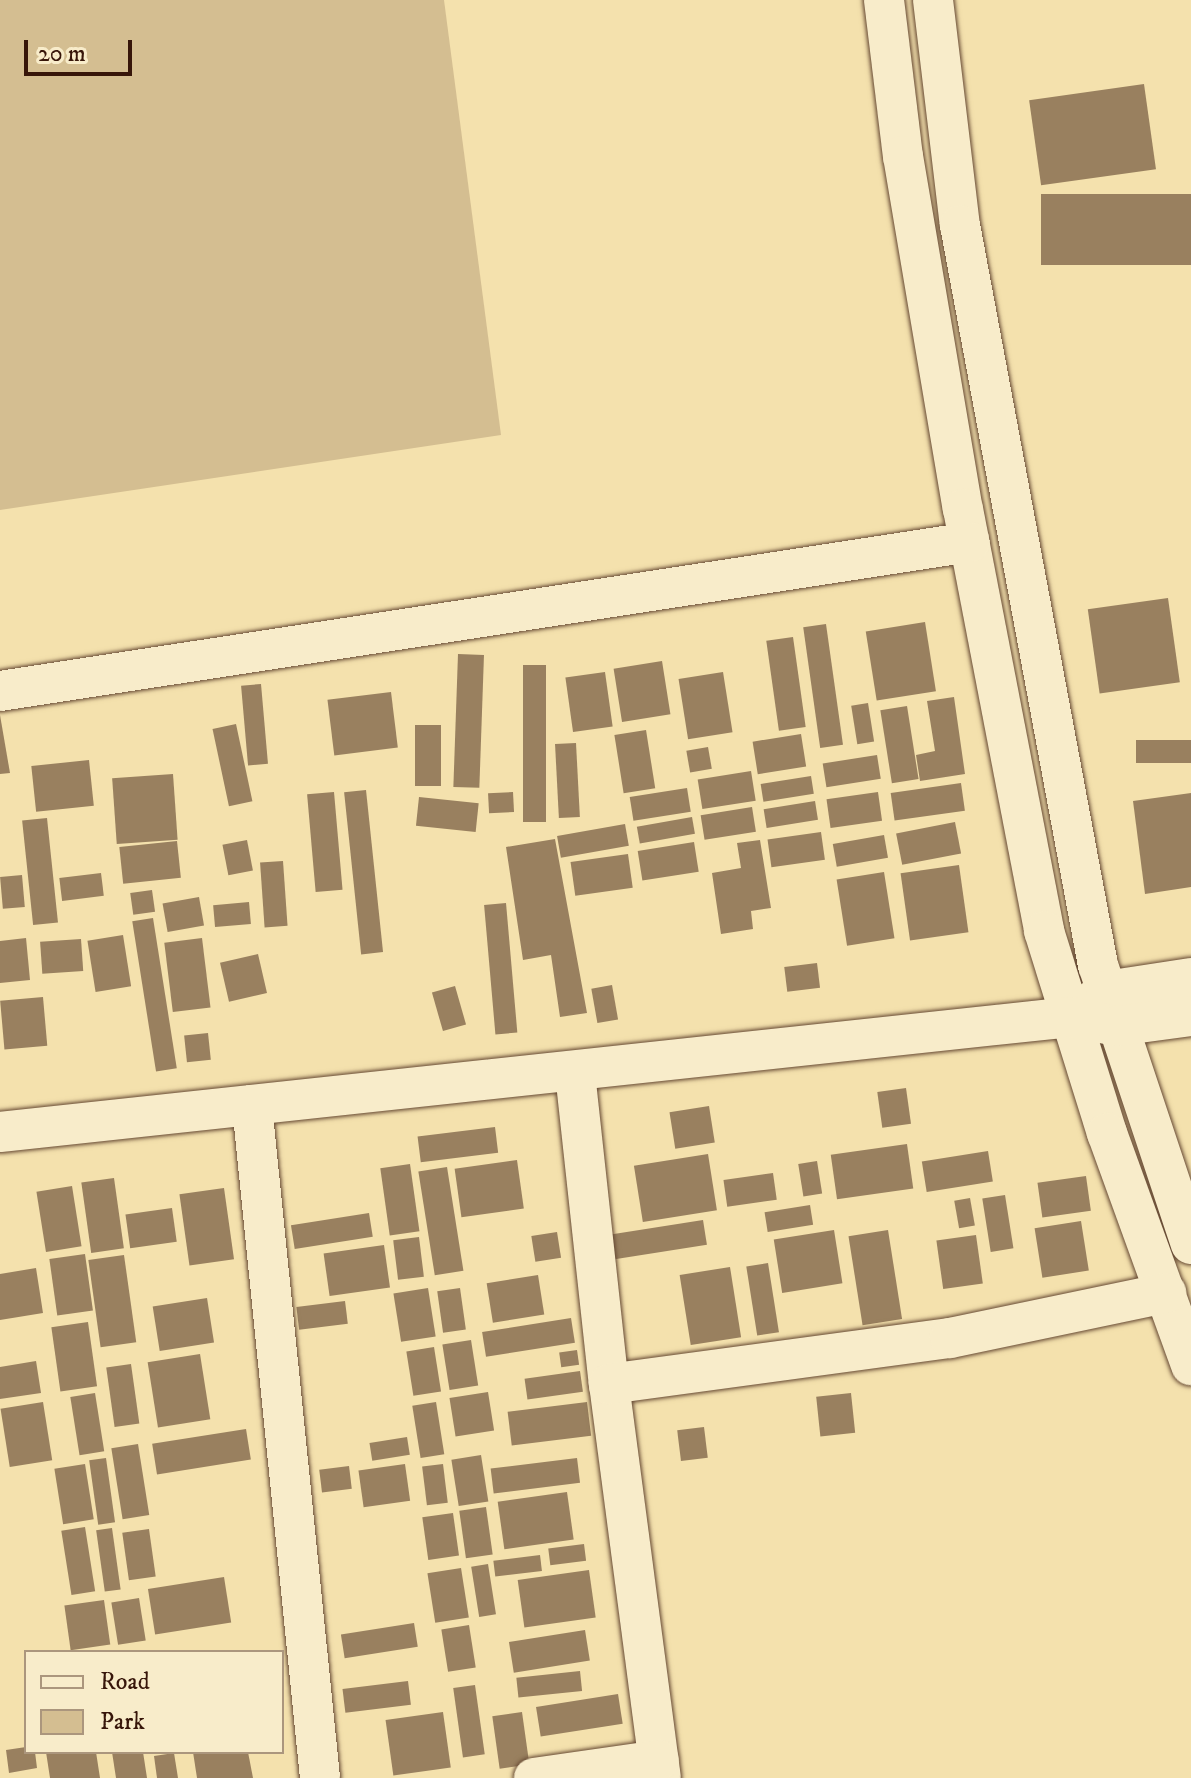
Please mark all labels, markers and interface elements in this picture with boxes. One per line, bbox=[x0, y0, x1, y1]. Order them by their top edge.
scale bar bbox=[28, 24, 136, 74]
text: 20 m bbox=[38, 39, 86, 69]
legend bbox=[24, 1650, 284, 1754]
text: Road bbox=[100, 1667, 150, 1697]
text: Park bbox=[100, 1707, 145, 1737]

